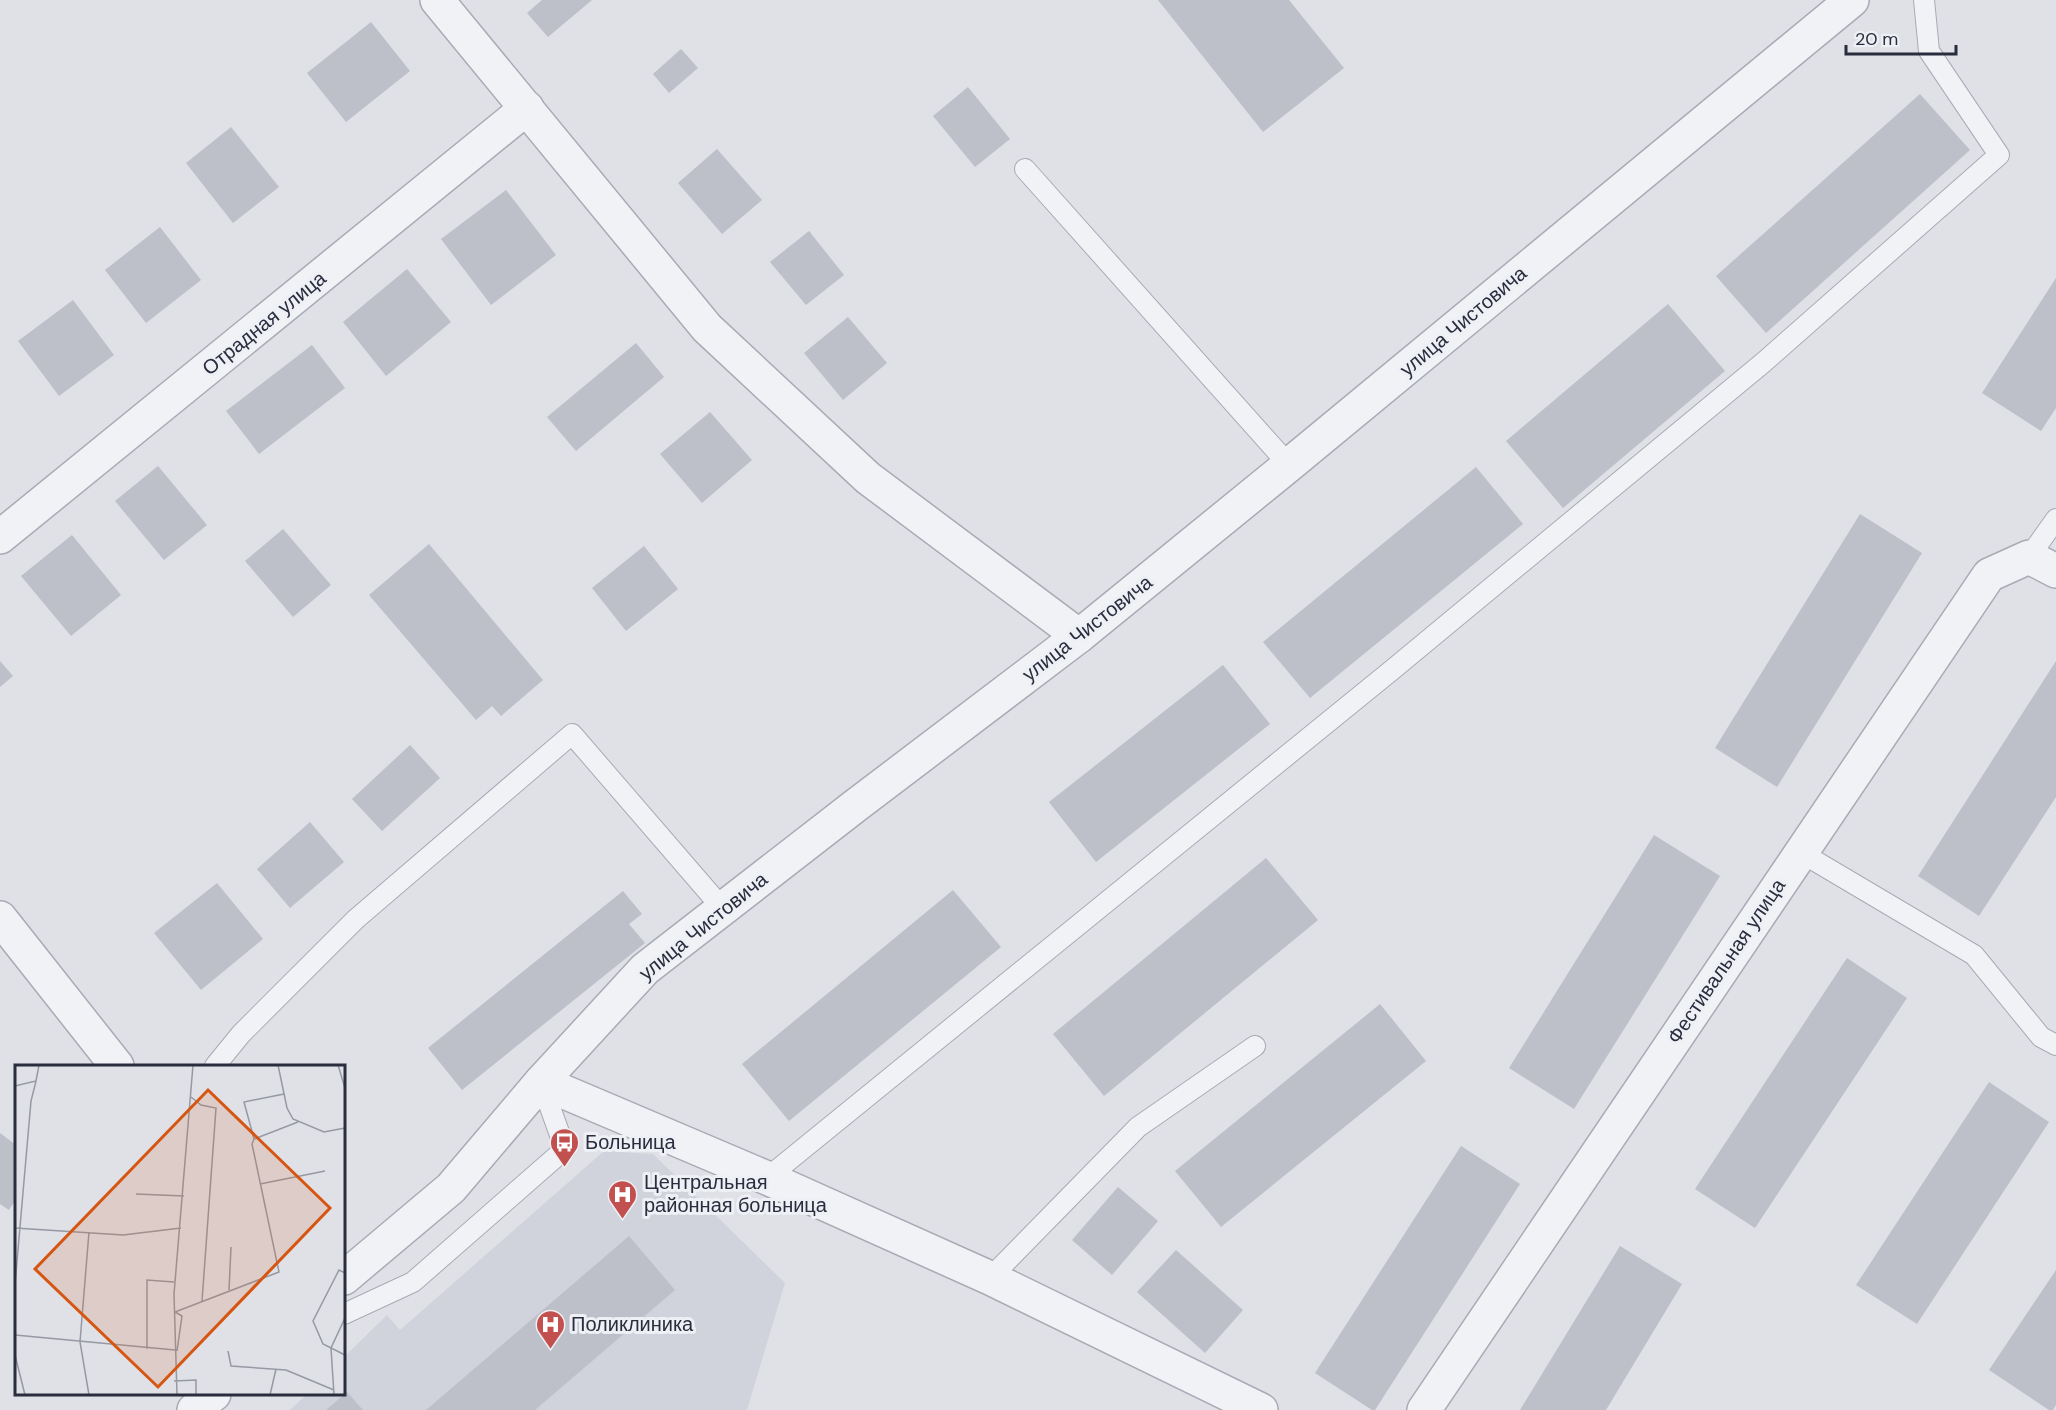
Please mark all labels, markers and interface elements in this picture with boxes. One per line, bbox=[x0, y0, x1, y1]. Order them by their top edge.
scale bar bbox=[1846, 18, 1956, 56]
text: 20 m bbox=[1855, 27, 1898, 51]
street label: улица Чистовича bbox=[1394, 260, 1533, 382]
street label: Отрадная улица bbox=[197, 265, 332, 381]
street label: улица Чистовича bbox=[1017, 569, 1158, 687]
street label: улица Чистовича bbox=[633, 866, 773, 986]
street label: Фестивальная улица bbox=[1661, 873, 1791, 1049]
inset map bbox=[15, 1065, 345, 1395]
bus stop icon: Больница bbox=[548, 1126, 580, 1168]
place label: Больница bbox=[585, 1129, 677, 1155]
place label: Центральная районная больница bbox=[644, 1169, 828, 1218]
hospital icon: Центральная районная больница bbox=[607, 1178, 639, 1220]
hospital icon: Поликлиника bbox=[534, 1308, 566, 1350]
place label: Поликлиника bbox=[571, 1311, 694, 1337]

